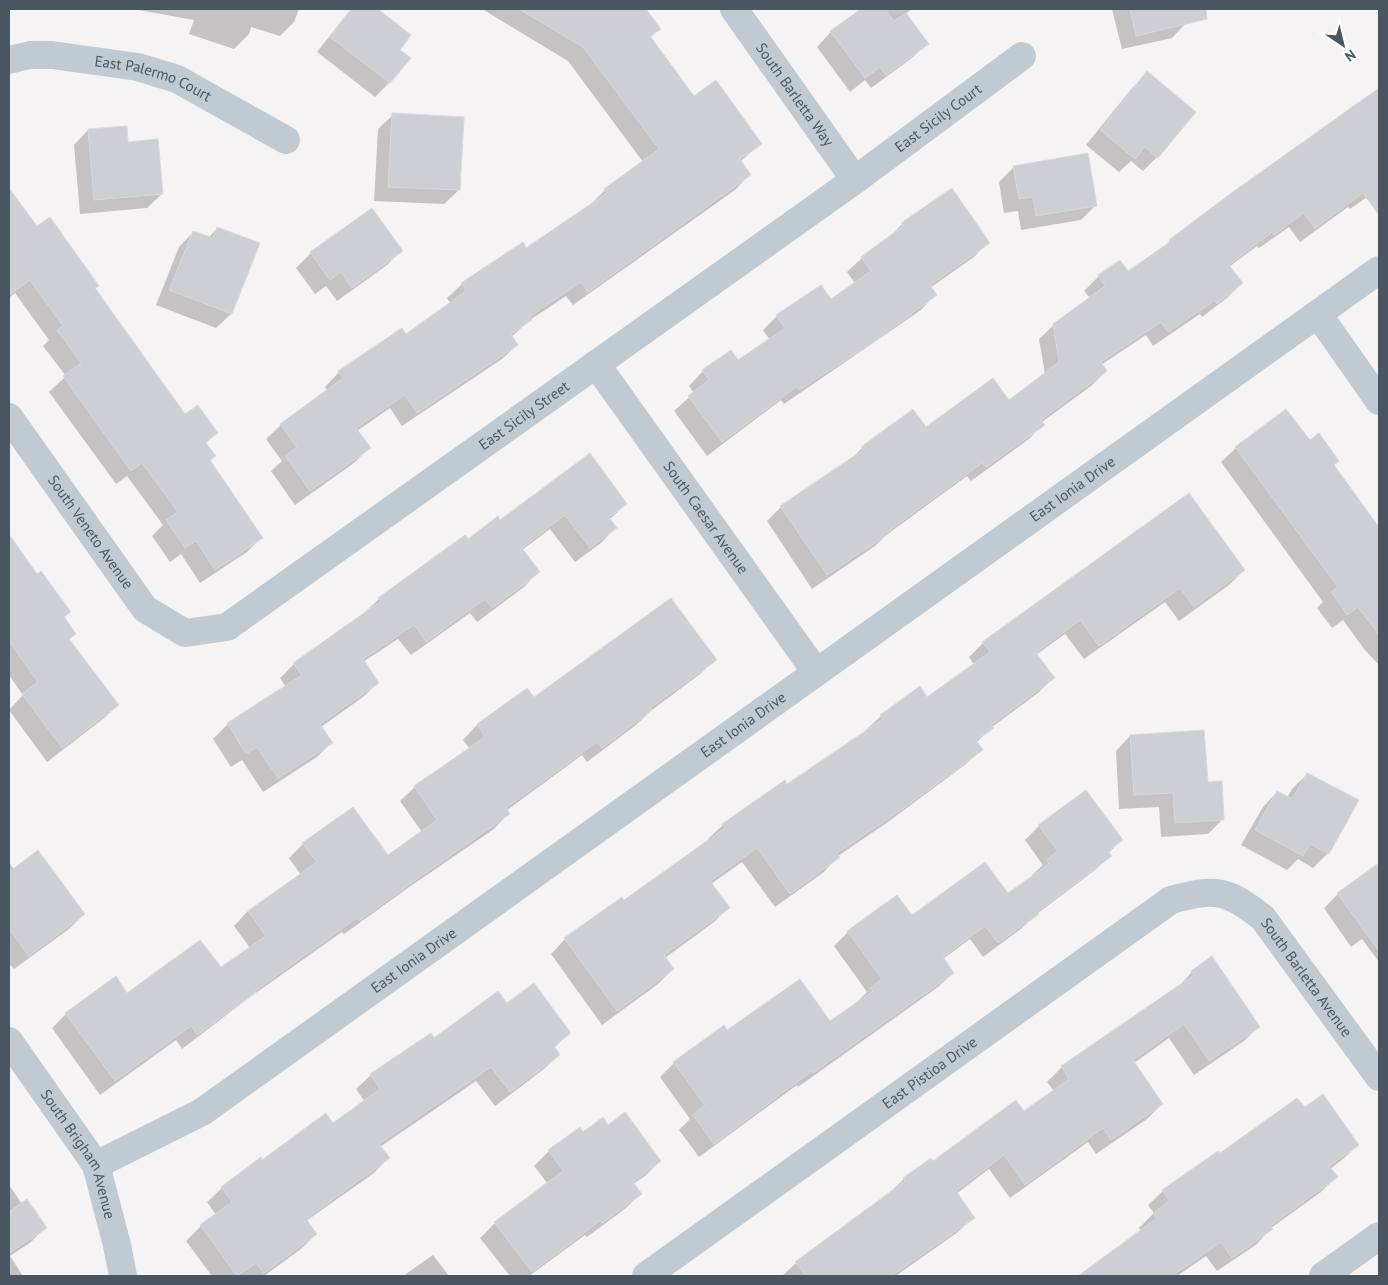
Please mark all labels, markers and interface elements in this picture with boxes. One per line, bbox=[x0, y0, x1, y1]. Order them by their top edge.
north arrow bbox=[1318, 20, 1368, 70]
street label: South Barletta Way bbox=[752, 39, 838, 150]
text: N bbox=[1342, 46, 1359, 66]
street label: East Palermo Court bbox=[94, 51, 215, 105]
street label: East Sicily Court bbox=[891, 79, 985, 156]
street label: East Sicily Street bbox=[475, 376, 573, 454]
street label: East Ionia Drive bbox=[1026, 452, 1119, 526]
street label: South Caesar Avenue bbox=[660, 457, 753, 578]
street label: South Veneto Avenue bbox=[44, 471, 138, 593]
street label: East Ionia Drive bbox=[696, 687, 789, 761]
street label: South Barletta Avenue bbox=[1257, 914, 1357, 1040]
street label: East Ionia Drive bbox=[367, 923, 460, 997]
street label: East Pistioa Drive bbox=[878, 1032, 980, 1113]
street label: South Brigham Avenue bbox=[37, 1085, 120, 1221]

